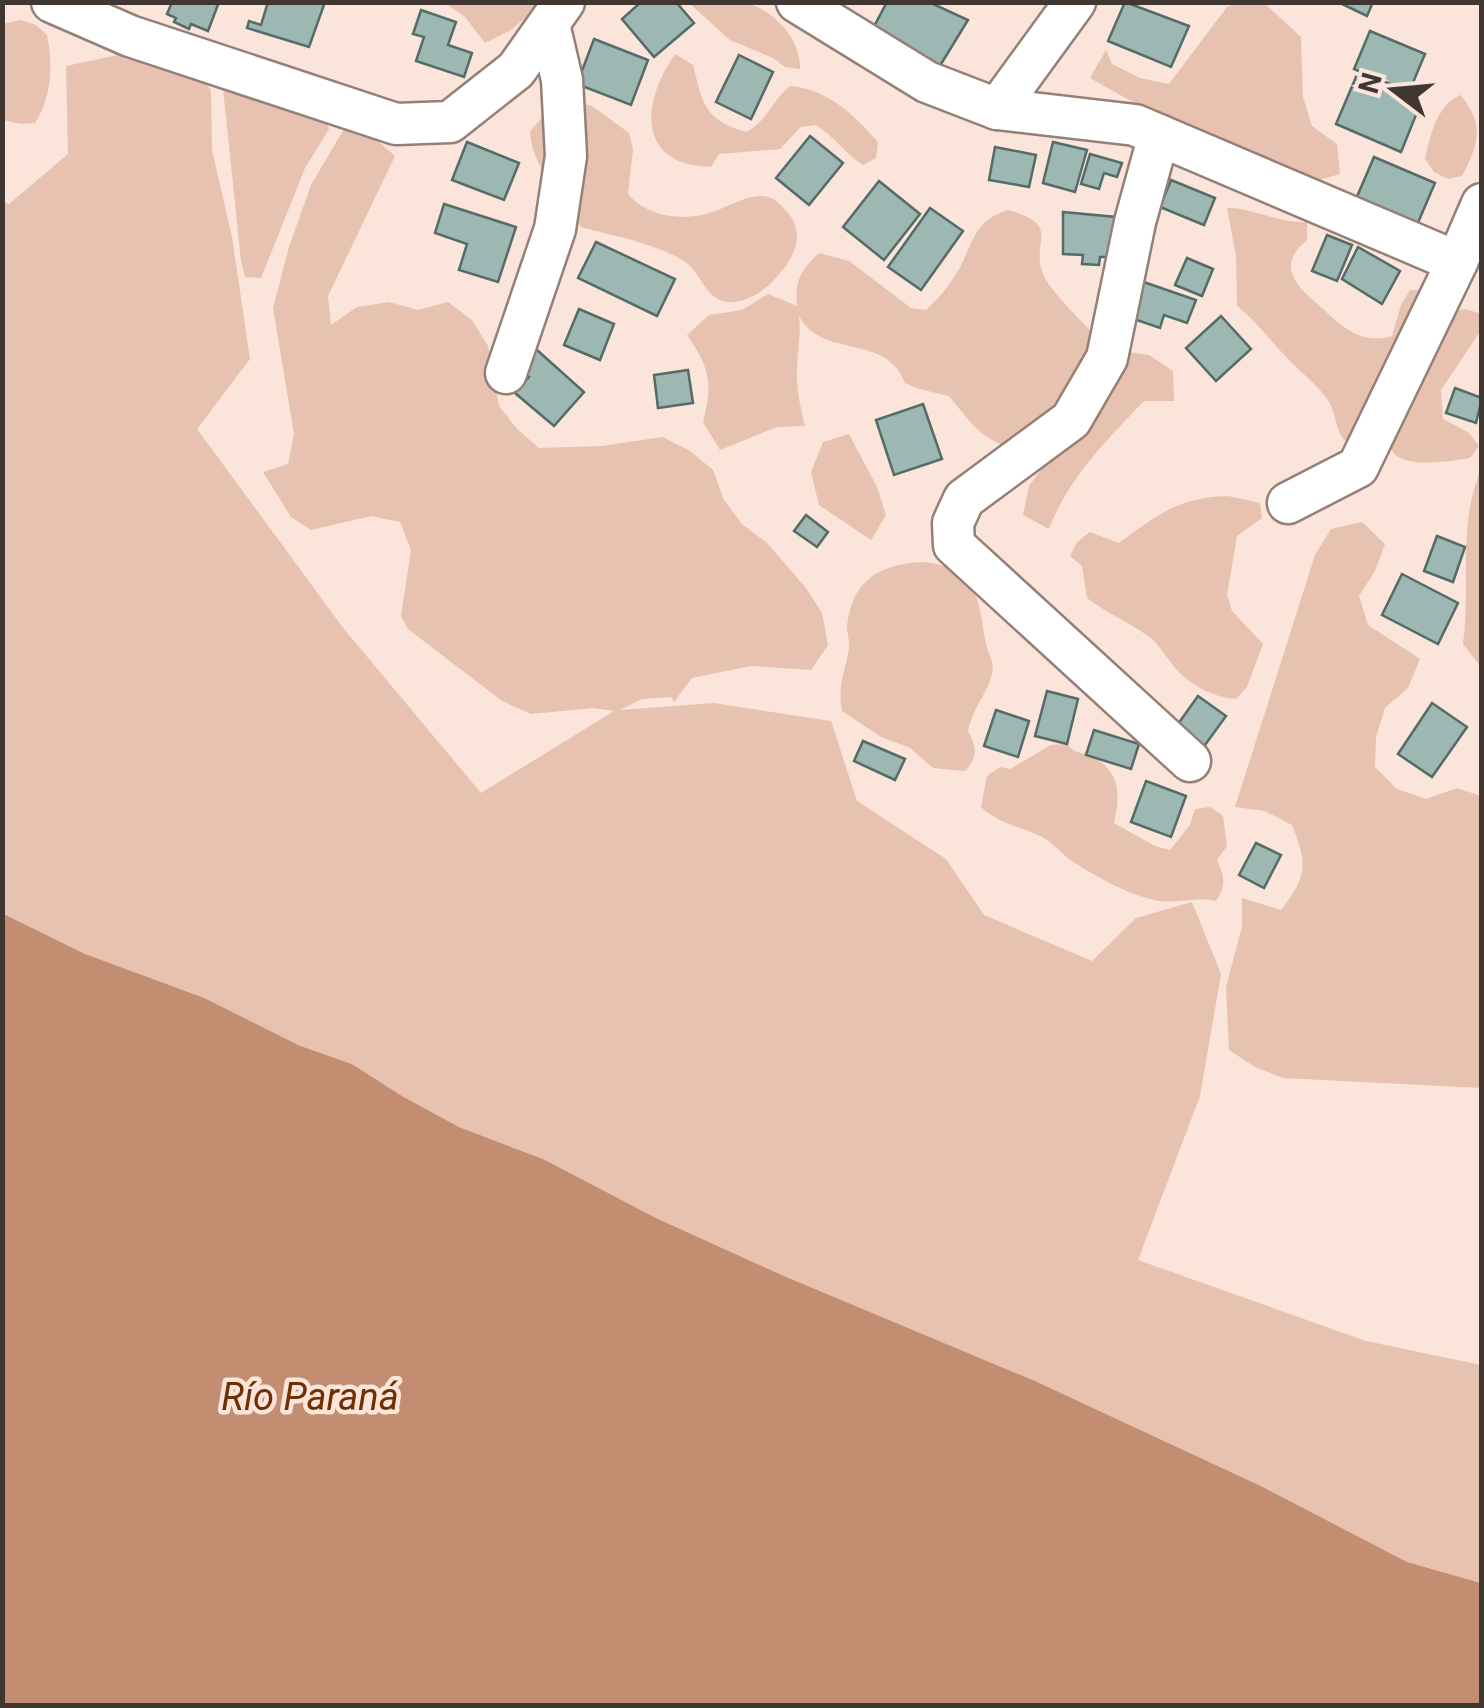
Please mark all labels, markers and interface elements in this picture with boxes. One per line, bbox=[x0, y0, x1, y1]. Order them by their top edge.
north arrow bbox=[1344, 40, 1444, 140]
text: N bbox=[1352, 69, 1389, 97]
water label: Río Paraná bbox=[221, 1375, 399, 1419]

